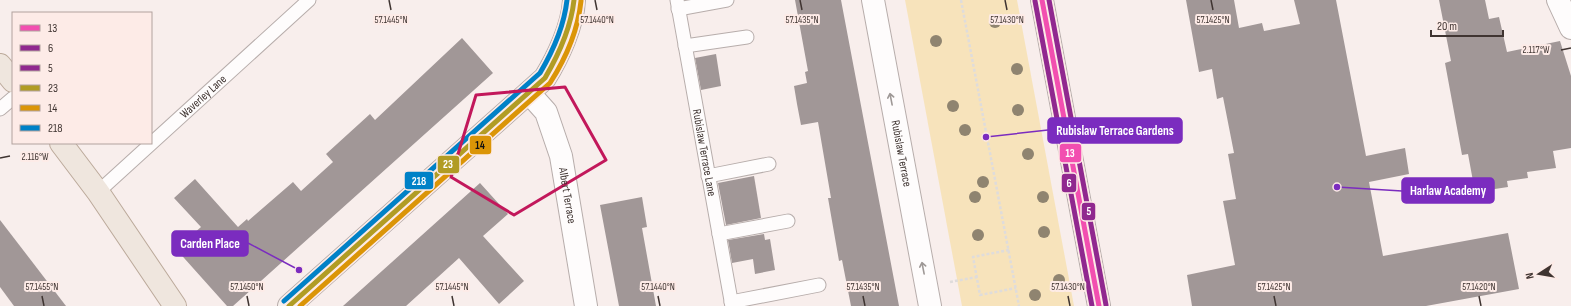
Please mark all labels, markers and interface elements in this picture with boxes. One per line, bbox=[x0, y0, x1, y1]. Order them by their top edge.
legend bbox=[12, 12, 152, 144]
scale bar bbox=[1431, 12, 1503, 38]
text: 57.1445°N bbox=[374, 14, 408, 26]
text: 57.1440°N bbox=[580, 14, 614, 26]
text: 57.1435°N bbox=[785, 14, 819, 26]
text: 57.1430°N bbox=[990, 14, 1024, 26]
text: 57.1425°N bbox=[1197, 14, 1230, 26]
text: 20 m bbox=[1437, 19, 1457, 34]
text: 13 bbox=[48, 21, 57, 36]
text: 6 bbox=[48, 41, 53, 56]
text: 2.117°W bbox=[1523, 44, 1550, 56]
text: 5 bbox=[48, 61, 53, 76]
street label: Waverley Lane bbox=[177, 71, 229, 121]
text: 23 bbox=[48, 81, 58, 96]
one-way arrow bbox=[887, 93, 895, 106]
text: 14 bbox=[48, 101, 57, 116]
street label: Rubislaw Terrace Lane bbox=[689, 108, 720, 198]
callout: Rubislaw Terrace Gardens bbox=[1048, 118, 1182, 143]
street label: Rubislaw Terrace bbox=[888, 119, 915, 188]
text: 218 bbox=[48, 121, 62, 136]
text: Rubislaw Terrace Gardens bbox=[1056, 123, 1174, 139]
line badge: 14 bbox=[469, 135, 492, 155]
text: 14 bbox=[475, 139, 485, 152]
line badge: 13 bbox=[1059, 143, 1082, 163]
text: 13 bbox=[1065, 147, 1075, 160]
text: 2.116°W bbox=[22, 151, 49, 163]
line badge: 23 bbox=[437, 155, 460, 174]
text: 23 bbox=[443, 158, 453, 171]
street label: Albert Terrace bbox=[555, 165, 580, 225]
line badge: 218 bbox=[404, 171, 434, 190]
line badge: 6 bbox=[1061, 173, 1077, 193]
text: 218 bbox=[412, 175, 426, 188]
text: 6 bbox=[1066, 177, 1072, 190]
callout: Harlaw Academy bbox=[1402, 178, 1494, 203]
text: Harlaw Academy bbox=[1410, 183, 1487, 199]
line badge: 5 bbox=[1081, 202, 1096, 221]
text: 5 bbox=[1087, 205, 1092, 218]
callout: Carden Place bbox=[172, 231, 248, 256]
text: Carden Place bbox=[180, 236, 240, 252]
north arrow bbox=[1519, 254, 1559, 294]
one-way arrow bbox=[919, 262, 927, 275]
text: N bbox=[1523, 272, 1537, 280]
text: 57.1455°N bbox=[26, 281, 58, 293]
text: 57.1450°N bbox=[230, 281, 264, 293]
text: 57.1445°N bbox=[435, 281, 469, 293]
text: 57.1440°N bbox=[641, 281, 675, 293]
text: 57.1435°N bbox=[846, 281, 880, 293]
text: 57.1430°N bbox=[1051, 281, 1085, 293]
text: 57.1425°N bbox=[1258, 281, 1291, 293]
text: 57.1420°N bbox=[1462, 281, 1496, 293]

